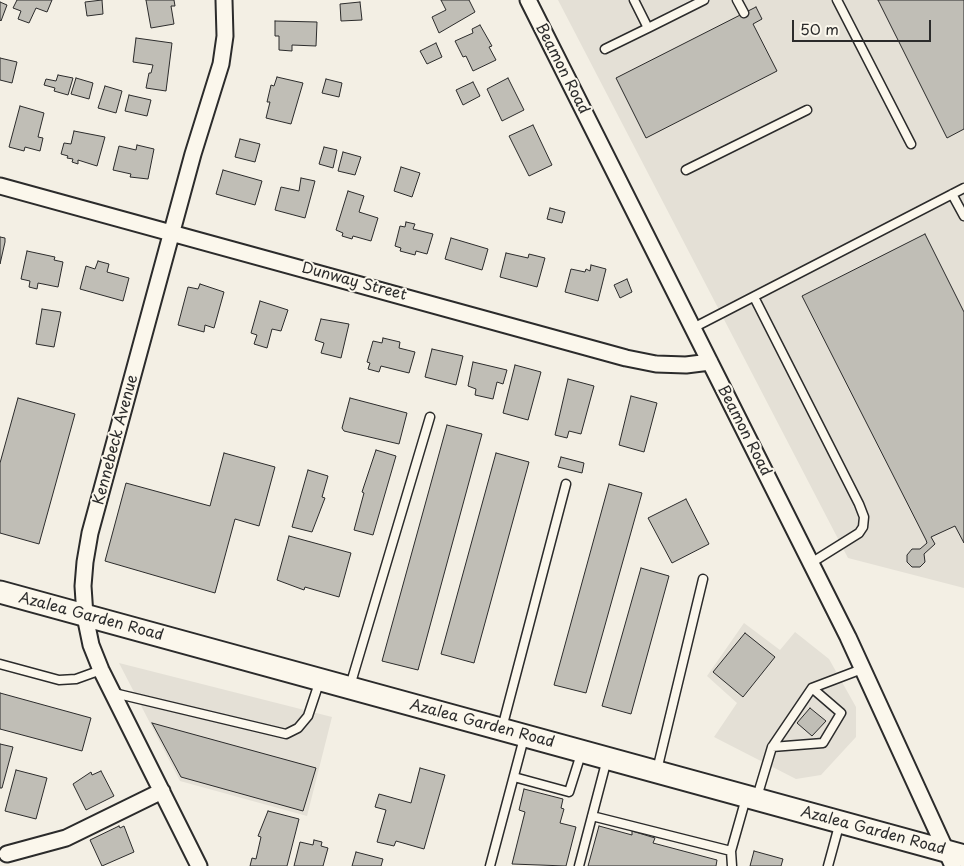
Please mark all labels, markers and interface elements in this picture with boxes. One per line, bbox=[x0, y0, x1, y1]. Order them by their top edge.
scale bar bbox=[794, 10, 933, 42]
text: 50 m bbox=[800, 17, 839, 40]
street label: Beamon Road bbox=[531, 21, 593, 117]
street label: Dunway Street bbox=[300, 259, 408, 305]
street label: Kennebeck Avenue bbox=[90, 373, 142, 507]
street label: Beamon Road bbox=[713, 383, 775, 479]
street label: Azalea Garden Road bbox=[17, 589, 165, 645]
street label: Azalea Garden Road bbox=[408, 696, 556, 752]
street label: Azalea Garden Road bbox=[799, 803, 947, 859]

